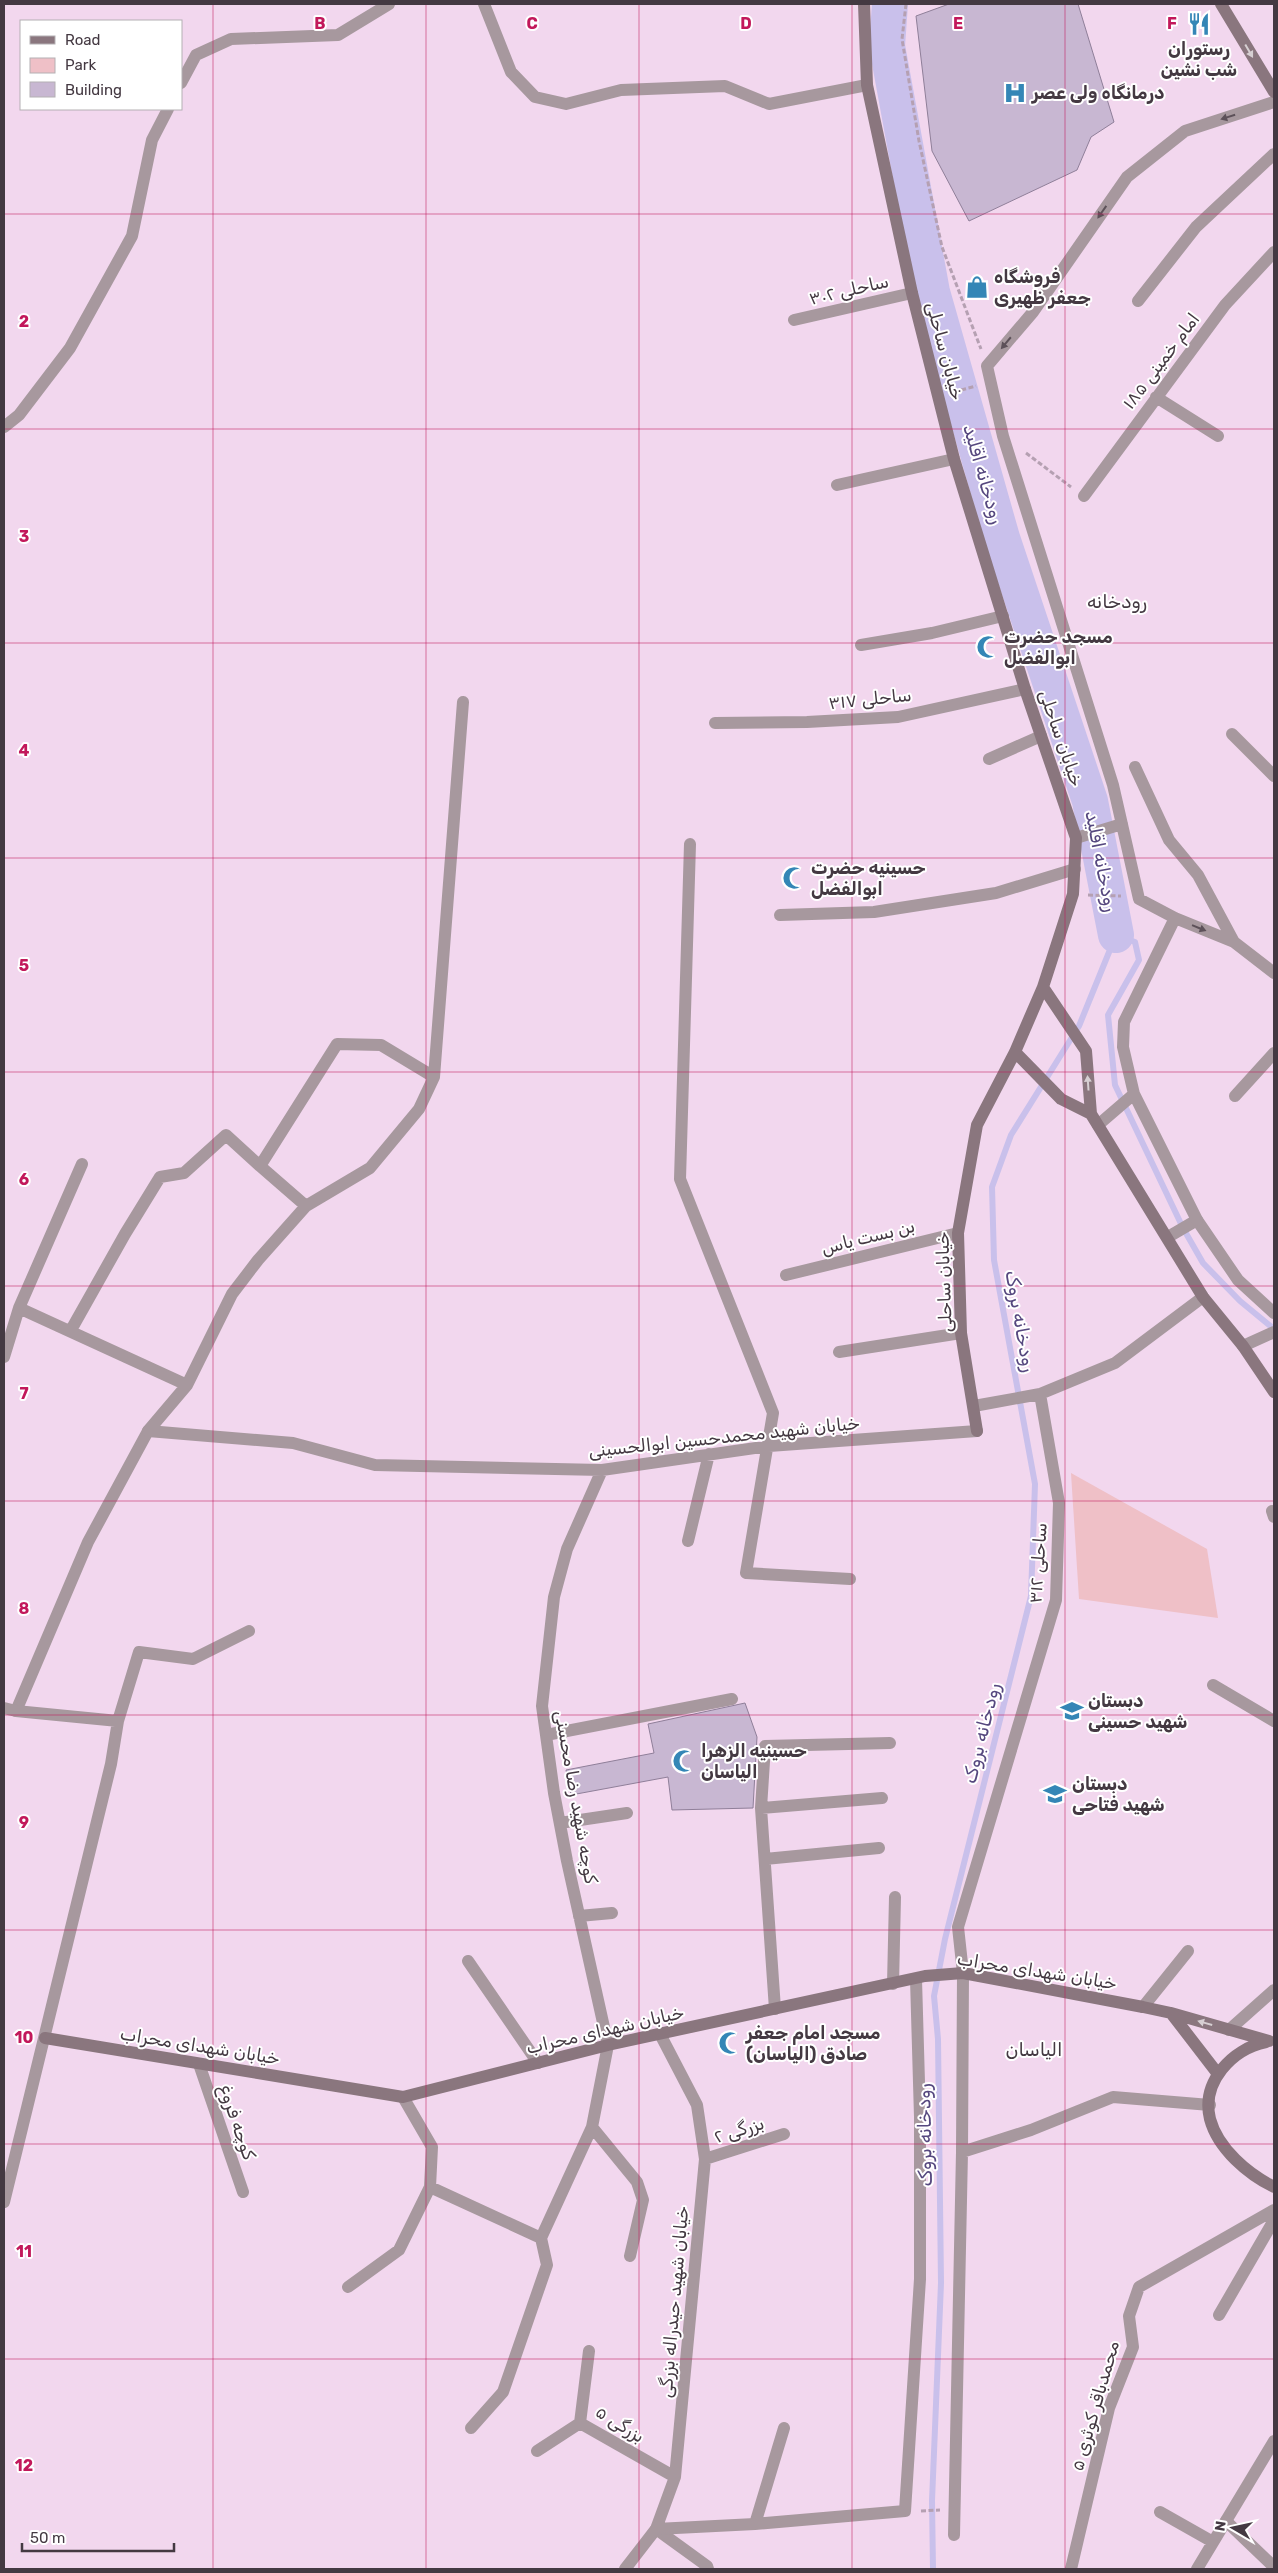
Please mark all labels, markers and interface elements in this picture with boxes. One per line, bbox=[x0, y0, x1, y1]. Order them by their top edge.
restaurant icon: رستوران شب نشین bbox=[1186, 11, 1212, 37]
text: B bbox=[314, 14, 326, 33]
text: C bbox=[526, 14, 538, 33]
text: D bbox=[740, 14, 752, 33]
text: E bbox=[953, 14, 963, 33]
text: F bbox=[1167, 14, 1177, 33]
legend bbox=[20, 20, 182, 110]
text: Road bbox=[65, 31, 101, 49]
place label: رستوران شب نشین bbox=[1161, 38, 1237, 81]
one-way arrow bbox=[1244, 45, 1253, 58]
text: Park bbox=[65, 56, 96, 74]
hospital icon: درمانگاه ولی عصر bbox=[1002, 80, 1028, 106]
text: Building bbox=[65, 81, 122, 99]
place label: درمانگاه ولی عصر bbox=[1031, 82, 1164, 104]
one-way arrow bbox=[1220, 114, 1235, 121]
one-way arrow bbox=[1097, 205, 1107, 219]
place label: فروشگاه جعفر ظهیری bbox=[994, 266, 1091, 309]
street label: ساحلی ۳۰۲ bbox=[807, 270, 891, 310]
shop icon: فروشگاه جعفر ظهیری bbox=[964, 274, 990, 300]
street label: خیابان ساحلی bbox=[921, 299, 969, 403]
street label: امام خمینی ۱۸۵ bbox=[1118, 309, 1204, 413]
text: 2 bbox=[19, 312, 29, 331]
one-way arrow bbox=[1001, 337, 1012, 350]
water label: رودخانه اقلید bbox=[958, 422, 1009, 527]
text: 3 bbox=[19, 527, 29, 546]
district label: رودخانه bbox=[1087, 590, 1147, 613]
place label: مسجد حضرت ابوالفضل bbox=[1004, 626, 1113, 669]
mosque icon: مسجد حضرت ابوالفضل bbox=[975, 634, 1001, 660]
street label: ساحلی ۳۱۷ bbox=[827, 684, 913, 714]
street label: خیابان ساحلی bbox=[1034, 687, 1088, 789]
text: 4 bbox=[19, 741, 30, 760]
water label: رودخانه اقلید bbox=[1080, 809, 1123, 914]
place label: حسینیه حضرت ابوالفضل bbox=[811, 857, 926, 900]
mosque icon: حسینیه حضرت ابوالفضل bbox=[781, 865, 807, 891]
one-way arrow bbox=[1192, 924, 1206, 932]
text: 5 bbox=[19, 956, 29, 975]
one-way arrow bbox=[1084, 1074, 1092, 1090]
text: 6 bbox=[19, 1170, 29, 1189]
street label: بن بست یاس bbox=[819, 1215, 917, 1259]
street label: خیابان ساحلی bbox=[931, 1231, 957, 1333]
water label: رودخانه بروک bbox=[1000, 1268, 1041, 1374]
text: 7 bbox=[19, 1384, 29, 1403]
street label: خیابان شهید محمدحسین ابوالحسینی bbox=[587, 1412, 861, 1462]
street label: ساحلی ۳۱۲ bbox=[1024, 1522, 1052, 1604]
text: 8 bbox=[19, 1599, 30, 1618]
water label: رودخانه بروک bbox=[958, 1680, 1005, 1786]
place label: دبستان شهید حسینی bbox=[1088, 1690, 1188, 1733]
school or university icon: دبستان شهید حسینی bbox=[1059, 1698, 1085, 1724]
street label: کوچه شهید رضا محسنی bbox=[550, 1709, 602, 1885]
place label: حسینیه الزهرا الیاسان bbox=[701, 1740, 807, 1783]
mosque icon: حسینیه الزهرا الیاسان bbox=[671, 1748, 697, 1774]
place label: دبستان شهید فتاحی bbox=[1072, 1773, 1165, 1816]
school or university icon: دبستان شهید فتاحی bbox=[1042, 1781, 1068, 1807]
text: 9 bbox=[19, 1813, 29, 1832]
street label: خیابان شهدای محراب bbox=[956, 1948, 1118, 1994]
street label: خیابان شهدای محراب bbox=[524, 2001, 686, 2059]
one-way arrow bbox=[1198, 2018, 1213, 2026]
place label: مسجد امام جعفر صادق (الیاسان) bbox=[745, 2022, 881, 2065]
street label: خیابان شهدای محراب bbox=[119, 2023, 281, 2069]
text: 10 bbox=[15, 2028, 34, 2047]
mosque icon: مسجد امام جعفر صادق (الیاسان) bbox=[717, 2030, 743, 2056]
district label: الیاسان bbox=[1005, 2038, 1063, 2061]
street label: کوچه فروغ bbox=[213, 2082, 260, 2163]
water label: رودخانه بروک bbox=[912, 2083, 937, 2187]
street label: بزرگی ۲ bbox=[711, 2112, 767, 2148]
street label: خیابان شهید حیدراله بزرگی bbox=[655, 2205, 693, 2399]
text: 11 bbox=[16, 2242, 32, 2261]
street label: محمدباقر کوثری ۵ bbox=[1066, 2338, 1124, 2474]
street label: بزرگی ۵ bbox=[591, 2400, 649, 2448]
text: 12 bbox=[15, 2456, 33, 2475]
north arrow bbox=[1208, 2503, 1258, 2553]
scale bar bbox=[22, 2520, 175, 2552]
text: N bbox=[1211, 2520, 1230, 2532]
text: 50 m bbox=[30, 2529, 65, 2547]

